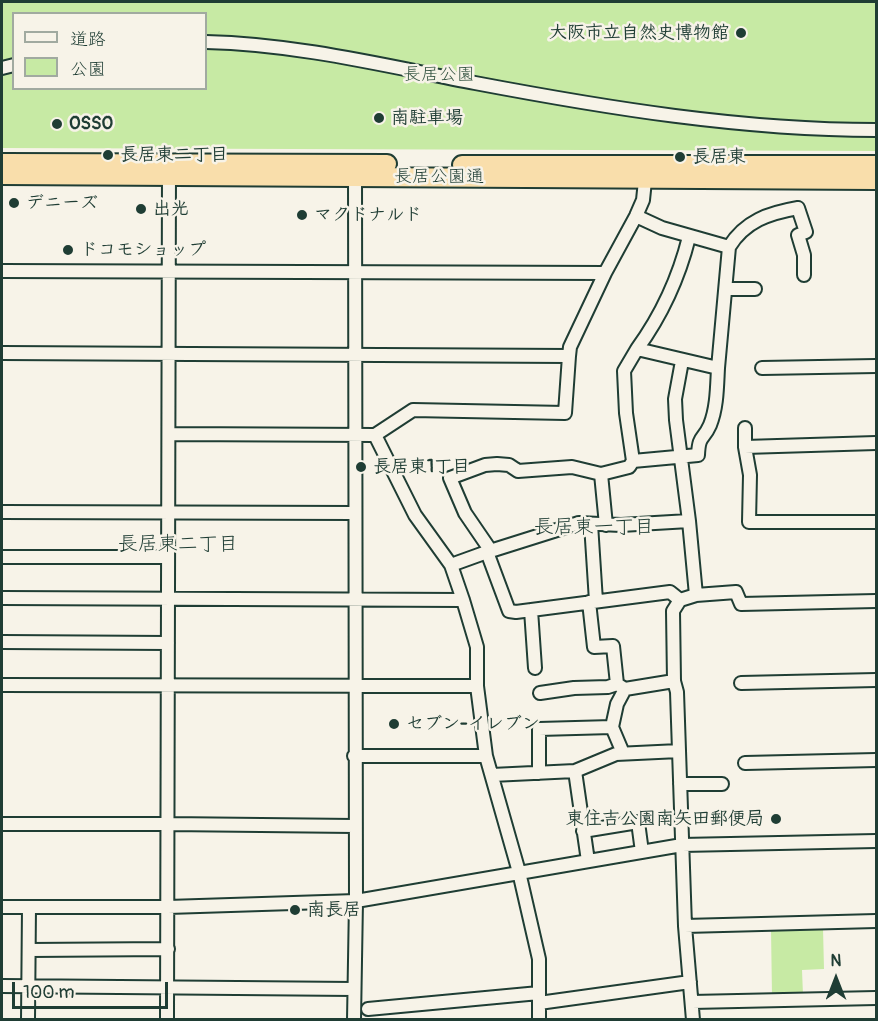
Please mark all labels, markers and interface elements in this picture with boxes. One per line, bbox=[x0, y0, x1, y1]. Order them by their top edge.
legend bbox=[12, 12, 207, 90]
place label: 大阪市立自然史博物館 bbox=[549, 22, 729, 44]
marker: 大阪市立自然史博物館 bbox=[734, 26, 748, 40]
text: 道路 bbox=[70, 28, 106, 51]
text: 公園 bbox=[70, 58, 106, 81]
park label: 長居公園 bbox=[403, 64, 475, 86]
place label: 南駐車場 bbox=[391, 107, 463, 129]
marker: 南駐車場 bbox=[372, 111, 386, 125]
place label: OSSO bbox=[69, 113, 113, 135]
marker: OSSO bbox=[50, 117, 64, 131]
place label: 長居東二丁目 bbox=[120, 144, 228, 166]
place label: 長居東 bbox=[692, 146, 746, 168]
marker: 長居東二丁目 bbox=[101, 148, 115, 162]
marker: 長居東 bbox=[673, 150, 687, 164]
street label: 長居公園通 bbox=[394, 166, 484, 188]
place label: デニーズ bbox=[26, 192, 98, 214]
marker: デニーズ bbox=[7, 196, 21, 210]
place label: 出光 bbox=[153, 198, 189, 220]
marker: 出光 bbox=[134, 202, 148, 216]
place label: マクドナルド bbox=[314, 204, 422, 226]
marker: マクドナルド bbox=[295, 208, 309, 222]
place label: ドコモショップ bbox=[80, 239, 206, 261]
marker: ドコモショップ bbox=[61, 243, 75, 257]
place label: 長居東1丁目 bbox=[373, 456, 470, 478]
marker: 長居東1丁目 bbox=[354, 460, 368, 474]
district label: 長居東一丁目 bbox=[534, 516, 654, 540]
district label: 長居東二丁目 bbox=[118, 533, 238, 557]
place label: セブン-イレブン bbox=[406, 713, 540, 735]
marker: セブン-イレブン bbox=[387, 717, 401, 731]
place label: 東住吉公園南矢田郵便局 bbox=[566, 808, 764, 830]
marker: 東住吉公園南矢田郵便局 bbox=[769, 812, 783, 826]
place label: 南長居 bbox=[307, 899, 361, 921]
marker: 南長居 bbox=[288, 903, 302, 917]
north arrow bbox=[806, 949, 866, 1009]
text: N bbox=[831, 951, 841, 971]
scale bar bbox=[15, 970, 171, 1008]
text: 100 m bbox=[23, 981, 75, 1004]

